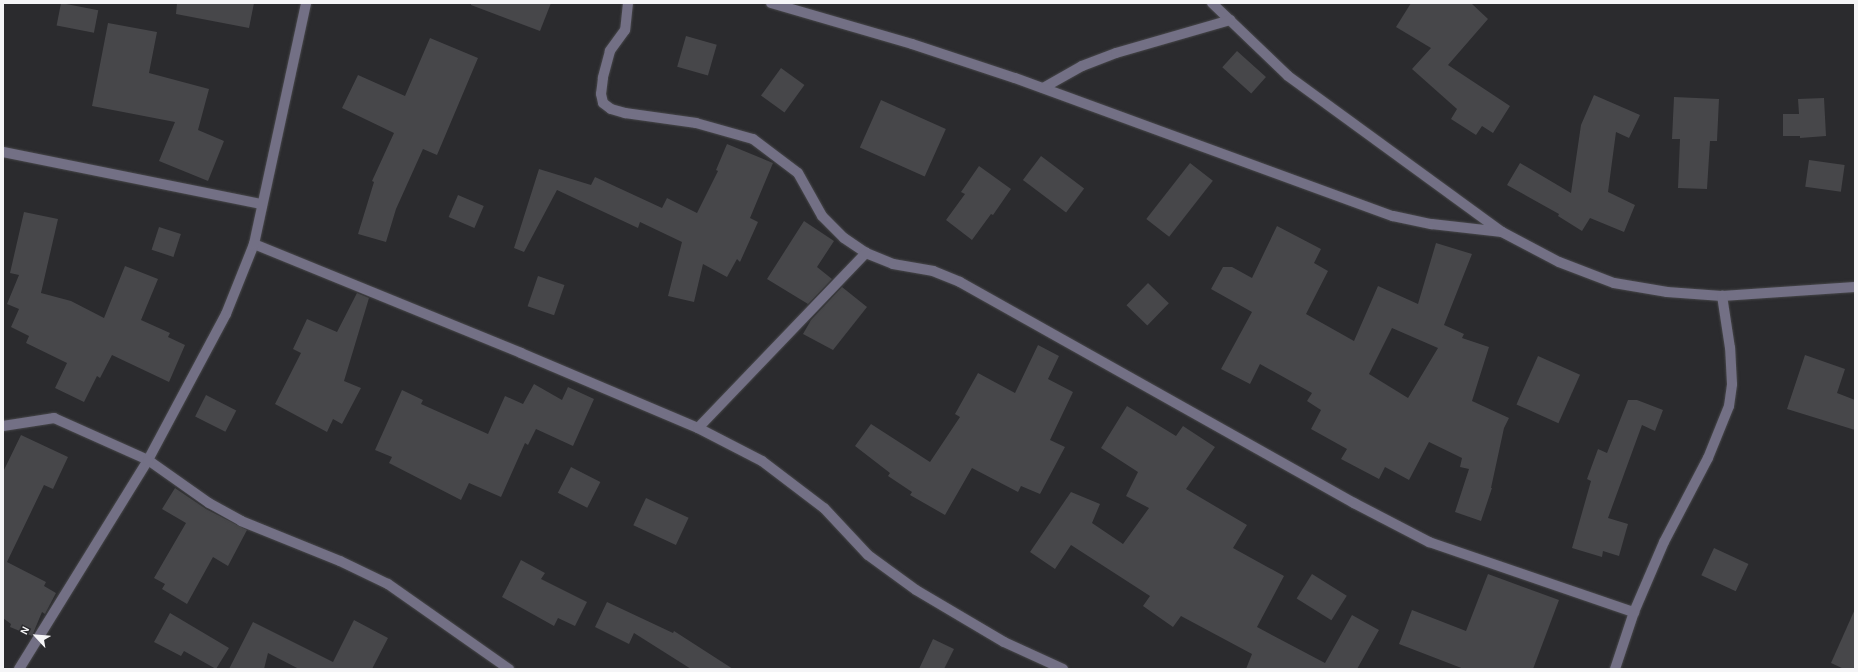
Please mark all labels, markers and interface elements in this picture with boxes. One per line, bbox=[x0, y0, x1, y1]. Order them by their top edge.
north arrow bbox=[16, 616, 56, 656]
text: N bbox=[18, 625, 31, 636]

